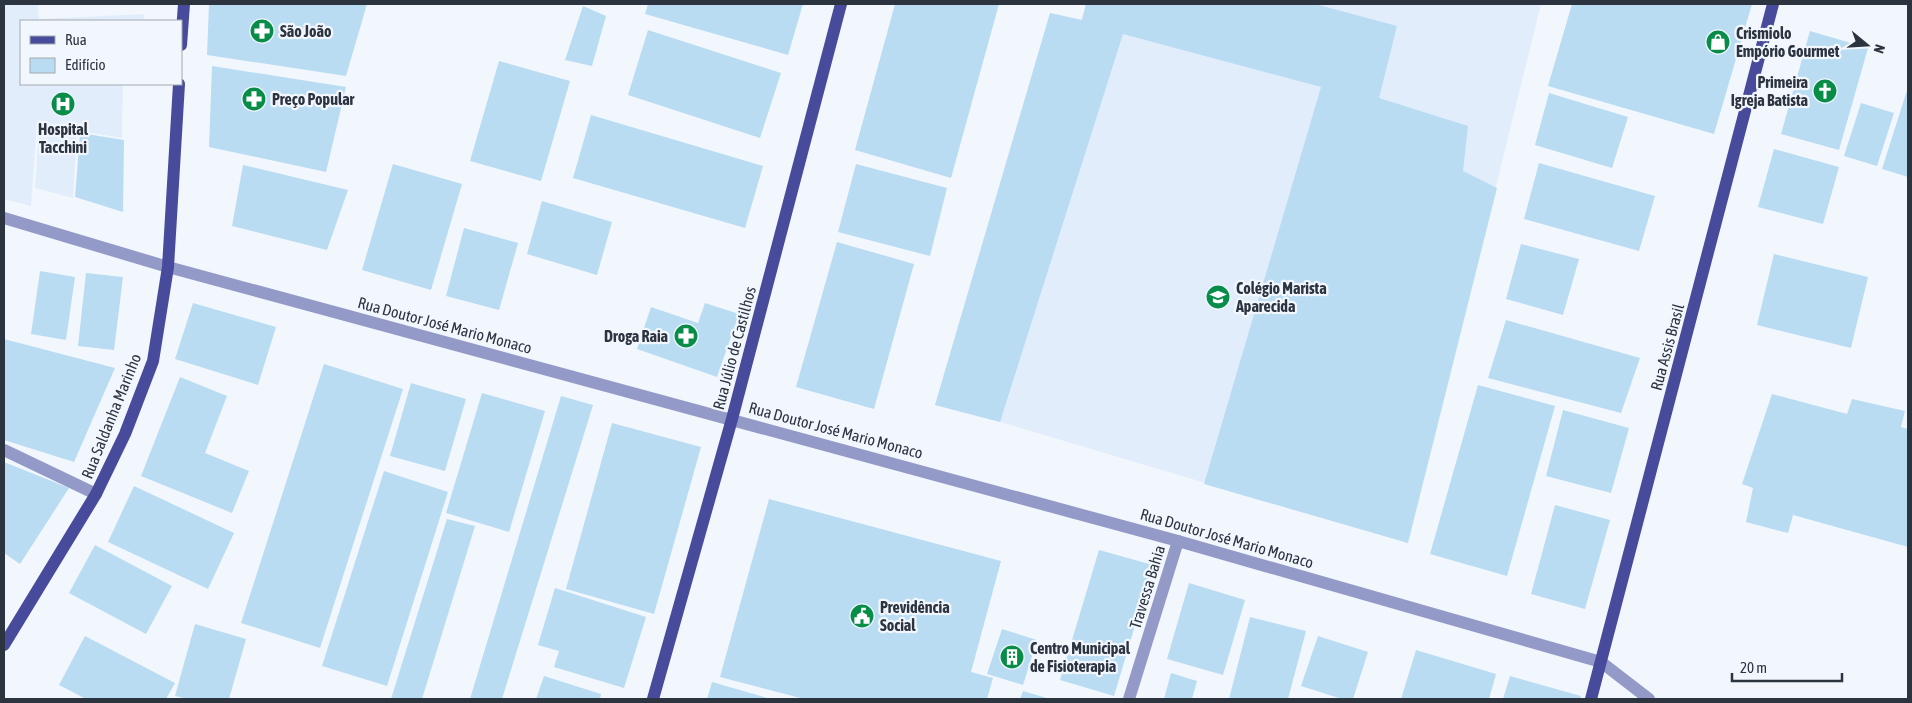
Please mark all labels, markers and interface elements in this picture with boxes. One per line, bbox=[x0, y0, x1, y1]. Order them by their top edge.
pharmacy icon: São João bbox=[249, 18, 275, 44]
legend bbox=[20, 20, 182, 85]
north arrow bbox=[1842, 20, 1892, 70]
place label: São João bbox=[280, 22, 332, 40]
place label: Crismiolo Empório Gourmet bbox=[1736, 24, 1840, 60]
shop icon: Crismiolo Empório Gourmet bbox=[1705, 29, 1731, 55]
text: Rua bbox=[65, 31, 87, 48]
text: N bbox=[1870, 43, 1888, 55]
text: Edifício bbox=[65, 56, 106, 73]
place label: Primeira Igreja Batista bbox=[1731, 73, 1808, 109]
church icon: Primeira Igreja Batista bbox=[1812, 78, 1838, 104]
pharmacy icon: Preço Popular bbox=[241, 86, 267, 112]
place label: Preço Popular bbox=[272, 90, 355, 108]
hospital icon: Hospital Tacchini bbox=[50, 91, 76, 117]
place label: Hospital Tacchini bbox=[38, 120, 89, 156]
place label: Colégio Marista Aparecida bbox=[1235, 279, 1327, 315]
street label: Rua Júlio de Castilhos bbox=[709, 284, 759, 411]
school or university icon: Colégio Marista Aparecida bbox=[1205, 284, 1231, 310]
street label: Rua Doutor José Mario Monaco bbox=[356, 293, 534, 357]
street label: Rua Assis Brasil bbox=[1647, 301, 1687, 392]
pharmacy icon: Droga Raia bbox=[673, 323, 699, 349]
place label: Droga Raia bbox=[604, 327, 668, 345]
street label: Rua Saldanha Marinho bbox=[78, 351, 144, 481]
street label: Rua Doutor José Mario Monaco bbox=[747, 398, 925, 462]
street label: Rua Doutor José Mario Monaco bbox=[1138, 505, 1316, 571]
street label: Travessa Bahia bbox=[1126, 543, 1168, 631]
place label: Previdência Social bbox=[880, 598, 950, 634]
public building icon: Previdência Social bbox=[849, 603, 875, 629]
place label: Centro Municipal de Fisioterapia bbox=[1030, 639, 1131, 675]
building icon: Centro Municipal de Fisioterapia bbox=[999, 644, 1025, 670]
scale bar bbox=[1732, 650, 1842, 682]
text: 20 m bbox=[1740, 659, 1767, 676]

